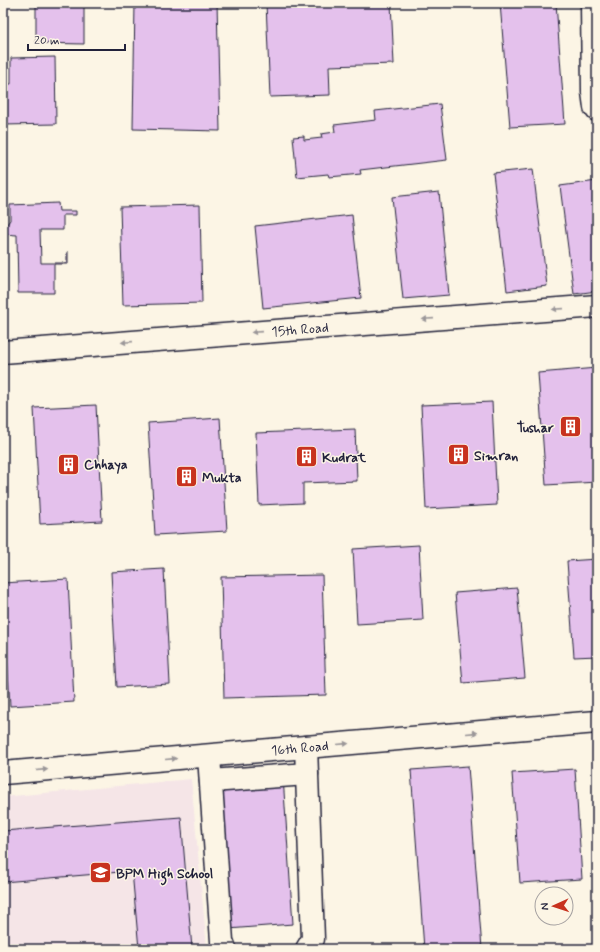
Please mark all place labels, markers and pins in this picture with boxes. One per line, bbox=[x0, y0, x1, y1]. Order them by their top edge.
building icon: Tushar bbox=[557, 414, 583, 440]
place label: Tushar bbox=[517, 419, 554, 437]
building icon: Simran bbox=[446, 442, 472, 468]
building icon: Kudrat bbox=[294, 444, 320, 470]
place label: Simran bbox=[474, 447, 518, 465]
place label: Kudrat bbox=[322, 449, 367, 467]
building icon: Chhaya bbox=[55, 451, 81, 477]
place label: Chhaya bbox=[84, 456, 128, 474]
building icon: Mukta bbox=[174, 464, 200, 490]
place label: Mukta bbox=[202, 469, 242, 487]
school or university icon: BPM High School bbox=[88, 860, 114, 886]
place label: BPM High School bbox=[116, 865, 213, 886]

